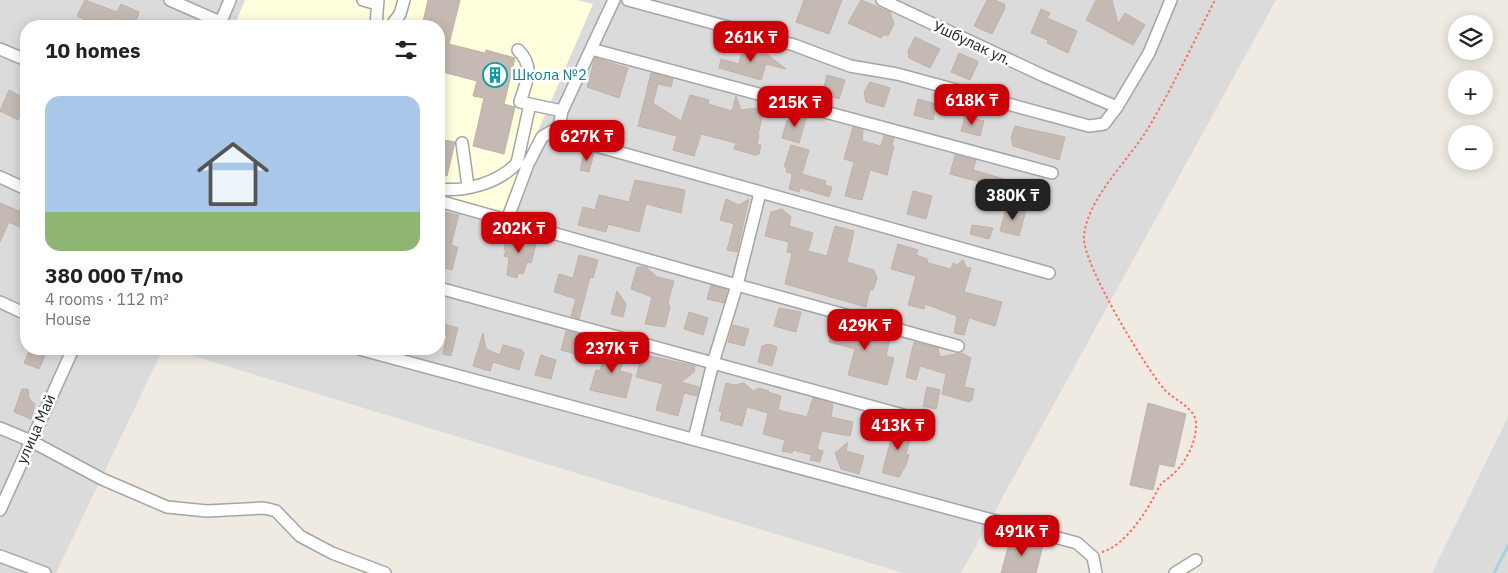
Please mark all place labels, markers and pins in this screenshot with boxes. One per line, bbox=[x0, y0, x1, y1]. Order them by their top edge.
pin: 261K ₸ bbox=[710, 20, 792, 63]
building icon: Школа №2 bbox=[482, 62, 508, 88]
place label: Школа №2 bbox=[512, 65, 587, 84]
pin: 618K ₸ bbox=[931, 84, 1013, 126]
pin: 215K ₸ bbox=[754, 86, 836, 128]
pin: 627K ₸ bbox=[546, 120, 628, 162]
pin: 380K ₸ bbox=[972, 178, 1054, 221]
pin: 202K ₸ bbox=[478, 212, 560, 254]
pin: 429K ₸ bbox=[824, 308, 906, 351]
pin: 237K ₸ bbox=[571, 332, 653, 374]
pin: 413K ₸ bbox=[857, 408, 939, 451]
pin: 491K ₸ bbox=[981, 514, 1063, 557]

